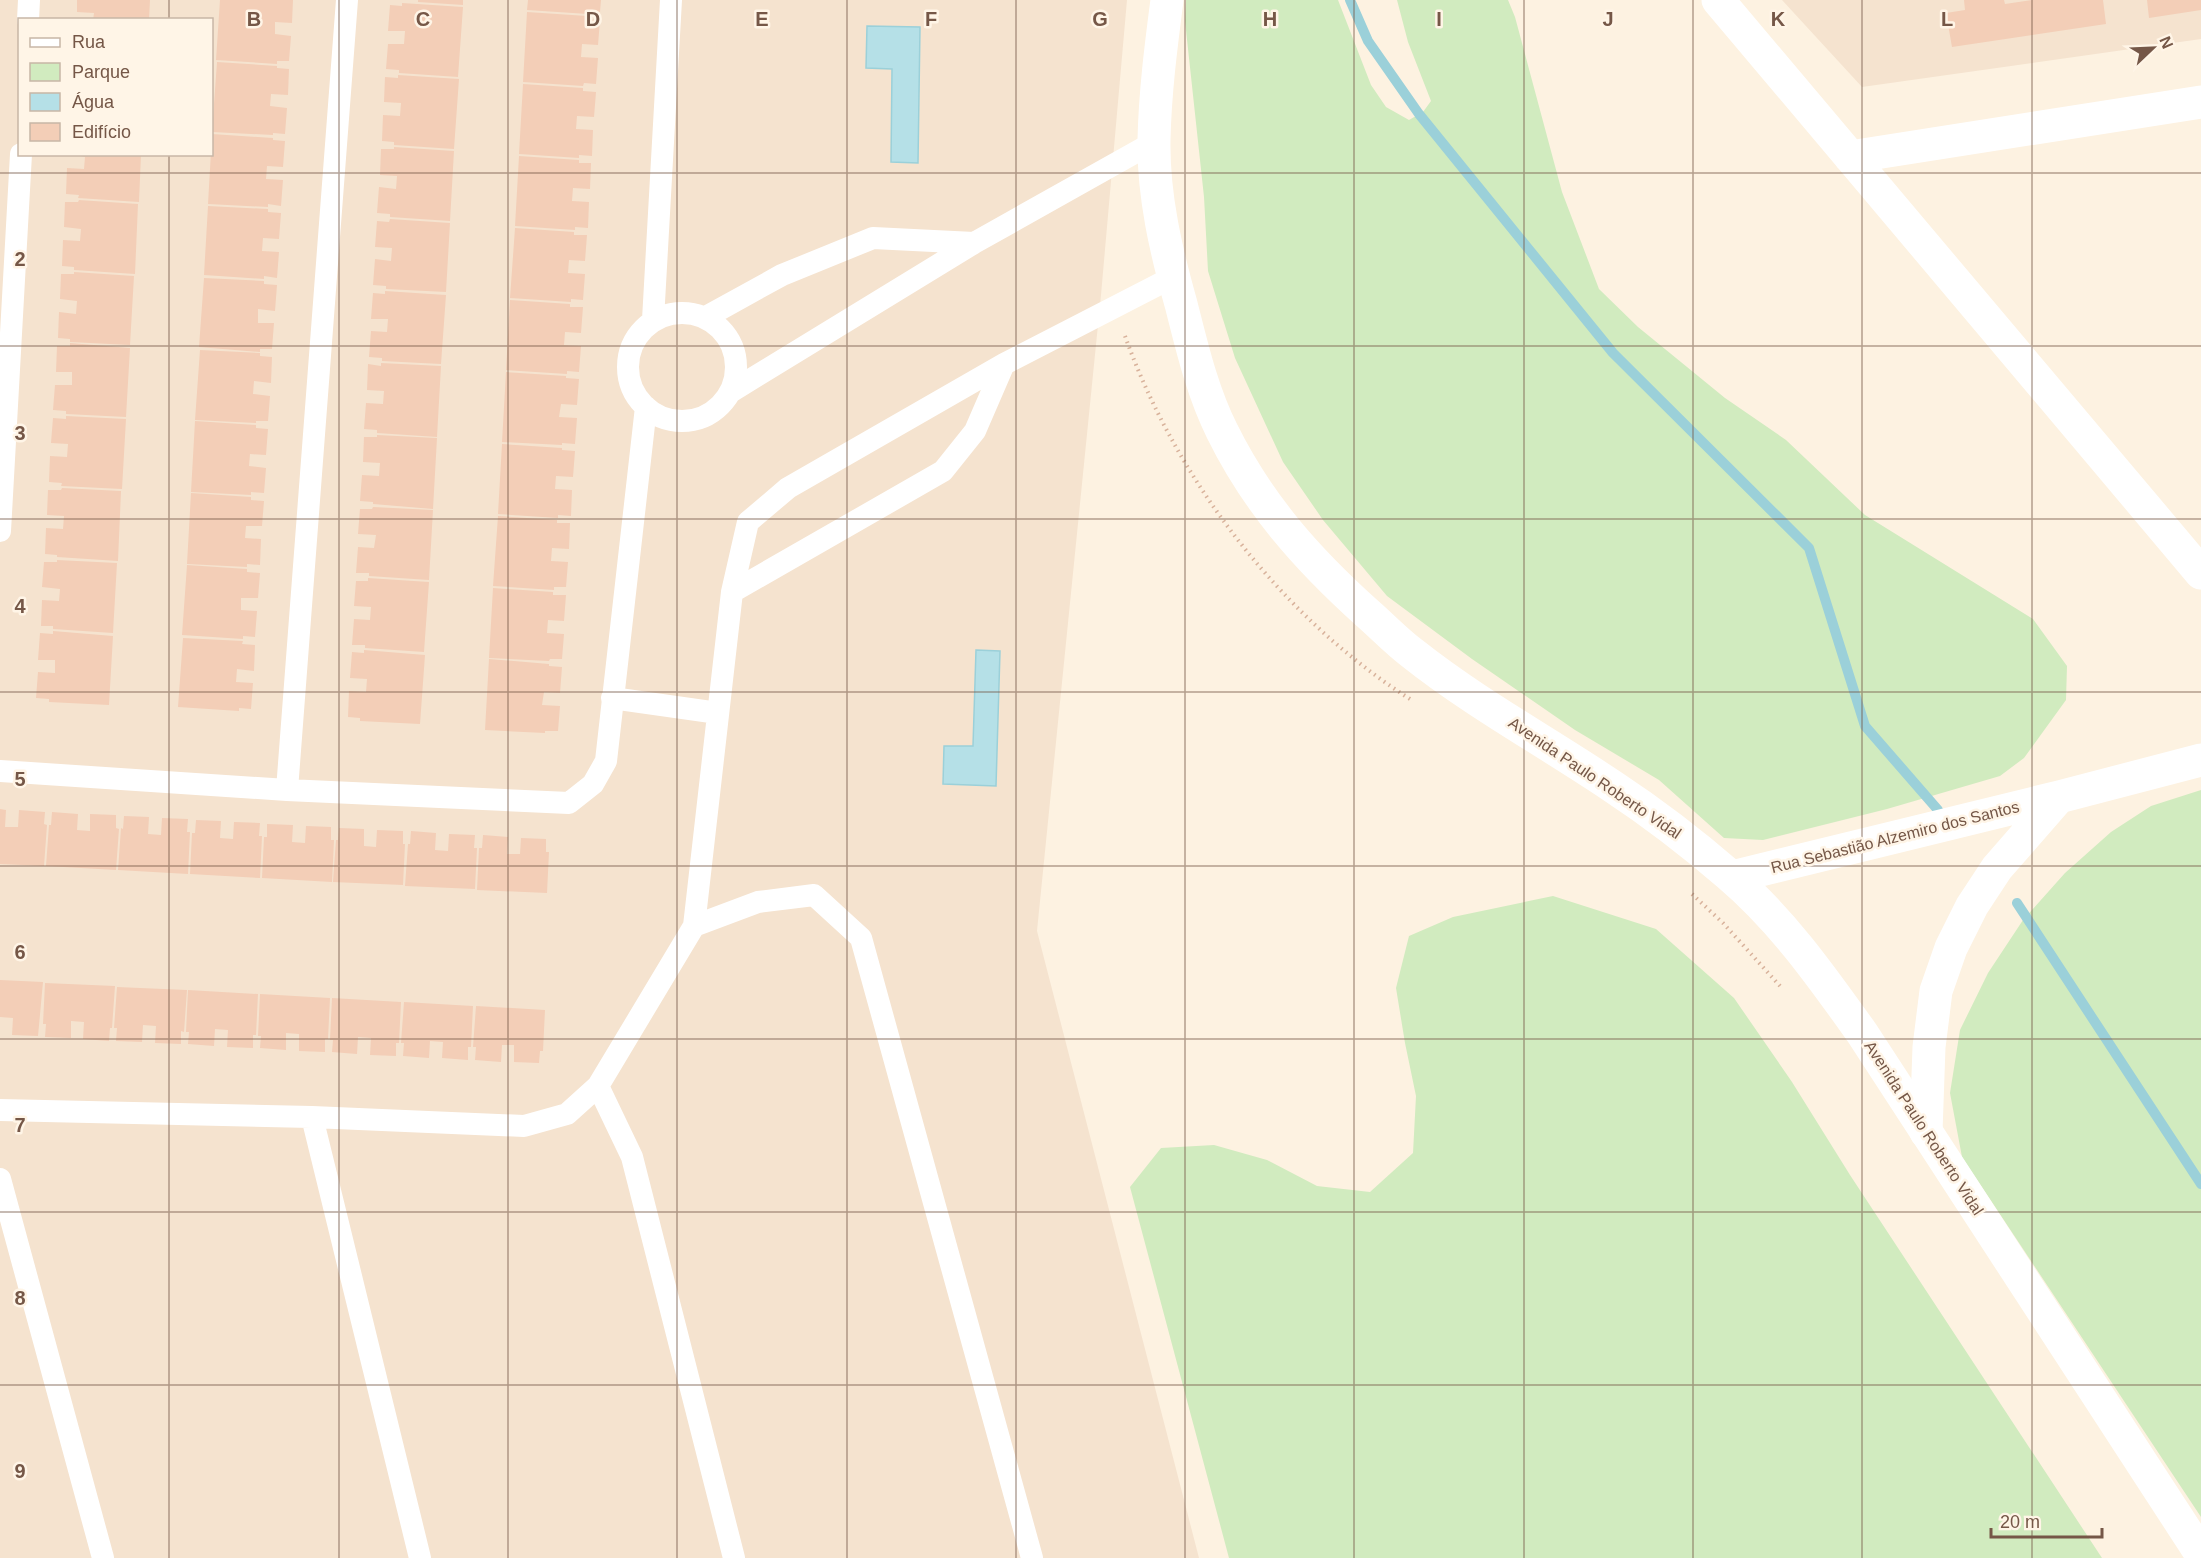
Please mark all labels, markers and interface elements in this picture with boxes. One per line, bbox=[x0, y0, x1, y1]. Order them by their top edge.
text: B bbox=[247, 8, 261, 30]
text: C bbox=[416, 8, 430, 30]
text: D bbox=[586, 8, 600, 30]
text: E bbox=[755, 8, 769, 30]
text: F bbox=[925, 8, 937, 30]
text: G bbox=[1092, 8, 1108, 30]
text: H bbox=[1263, 8, 1277, 30]
text: I bbox=[1436, 8, 1442, 30]
text: J bbox=[1602, 8, 1614, 30]
text: K bbox=[1771, 8, 1786, 30]
text: L bbox=[1941, 8, 1953, 30]
legend bbox=[18, 18, 213, 156]
north arrow bbox=[2123, 18, 2183, 78]
text: Rua bbox=[72, 32, 106, 52]
text: N bbox=[2156, 34, 2176, 51]
text: Parque bbox=[72, 62, 130, 82]
text: Água bbox=[72, 92, 115, 112]
text: Edifício bbox=[72, 122, 131, 142]
text: 2 bbox=[14, 248, 26, 270]
text: 3 bbox=[14, 422, 26, 444]
text: 4 bbox=[14, 595, 26, 617]
street label: Avenida Paulo Roberto Vidal bbox=[1506, 714, 1684, 842]
text: 5 bbox=[14, 768, 26, 790]
street label: Rua Sebastião Alzemiro dos Santos bbox=[1769, 798, 2021, 876]
text: 6 bbox=[14, 941, 26, 963]
street label: Avenida Paulo Roberto Vidal bbox=[1861, 1038, 1987, 1218]
text: 7 bbox=[14, 1114, 26, 1136]
text: 8 bbox=[14, 1287, 26, 1309]
text: 9 bbox=[14, 1460, 26, 1482]
scale bar bbox=[1991, 1501, 2102, 1539]
text: 20 m bbox=[2000, 1512, 2040, 1532]

